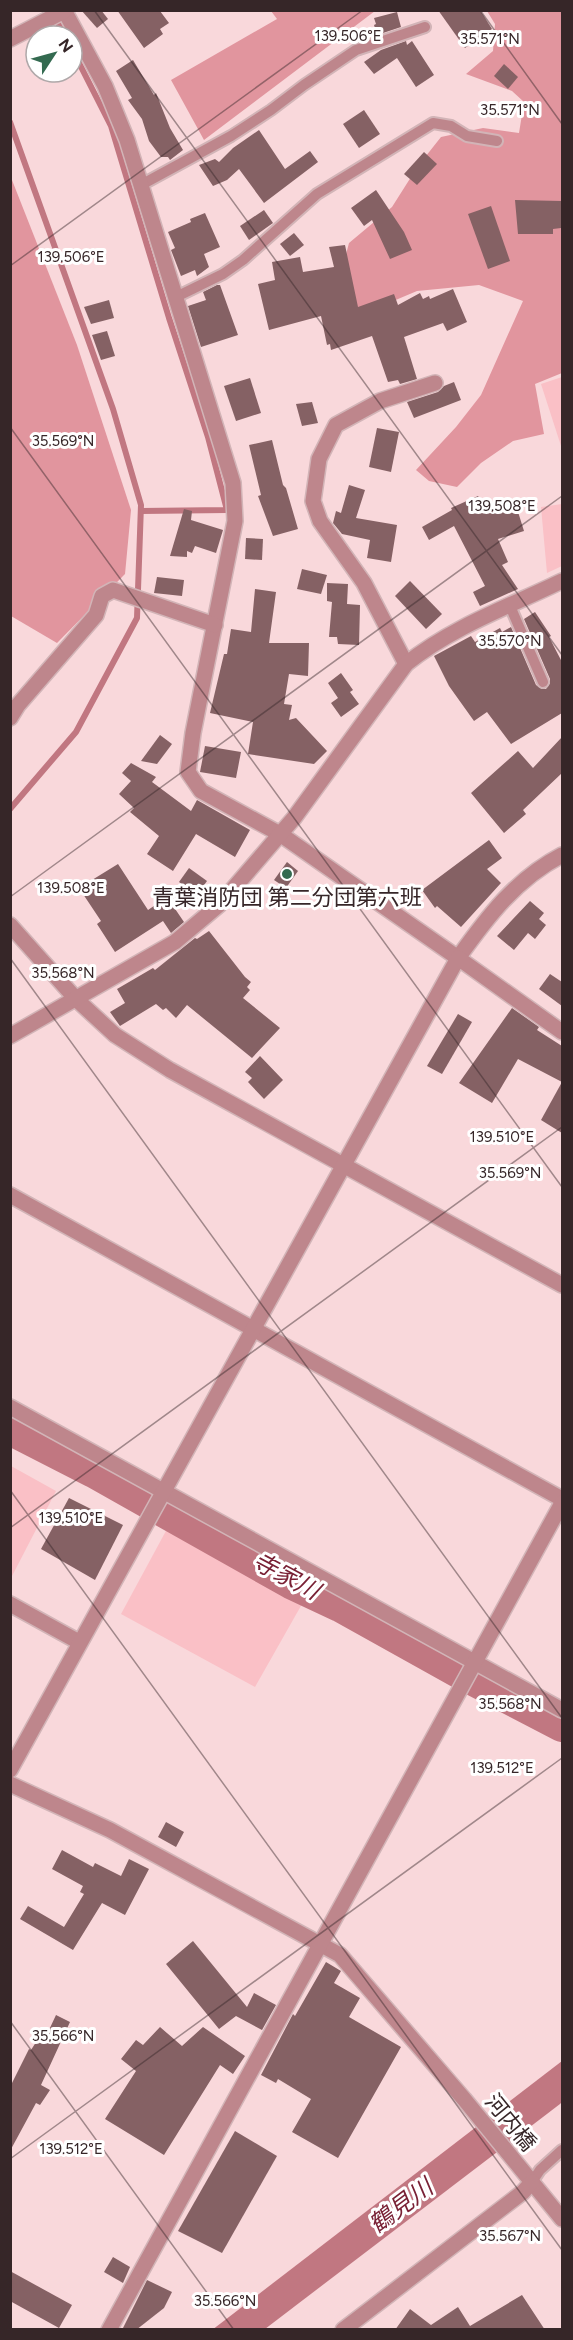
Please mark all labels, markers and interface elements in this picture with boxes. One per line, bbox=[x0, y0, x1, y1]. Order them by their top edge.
north arrow bbox=[24, 24, 84, 84]
text: 139.506°E bbox=[314, 27, 382, 45]
text: 35.571°N bbox=[460, 30, 520, 48]
text: N bbox=[54, 35, 77, 56]
text: 35.571°N bbox=[480, 101, 540, 119]
text: 139.506°E bbox=[37, 248, 105, 266]
text: 35.569°N bbox=[32, 432, 94, 450]
text: 139.508°E bbox=[468, 497, 536, 515]
text: 35.570°N bbox=[478, 632, 542, 650]
marker: 青葉消防団 第二分団第六班 bbox=[280, 867, 294, 881]
text: 139.508°E bbox=[37, 879, 105, 897]
place label: 青葉消防団 第二分団第六班 bbox=[152, 884, 422, 911]
text: 35.568°N bbox=[31, 964, 95, 982]
text: 139.510°E bbox=[470, 1128, 534, 1146]
text: 35.569°N bbox=[479, 1164, 541, 1182]
text: 139.510°E bbox=[39, 1509, 103, 1527]
water label: 寺家川 bbox=[248, 1546, 327, 1607]
text: 35.568°N bbox=[478, 1695, 542, 1713]
text: 139.512°E bbox=[470, 1759, 534, 1777]
text: 35.566°N bbox=[32, 2027, 94, 2045]
street label: 河内橋 bbox=[479, 2088, 542, 2156]
text: 139.512°E bbox=[39, 2140, 103, 2158]
water label: 鶴見川 bbox=[363, 2171, 441, 2239]
text: 35.567°N bbox=[479, 2227, 541, 2245]
text: 35.566°N bbox=[194, 2292, 256, 2310]

